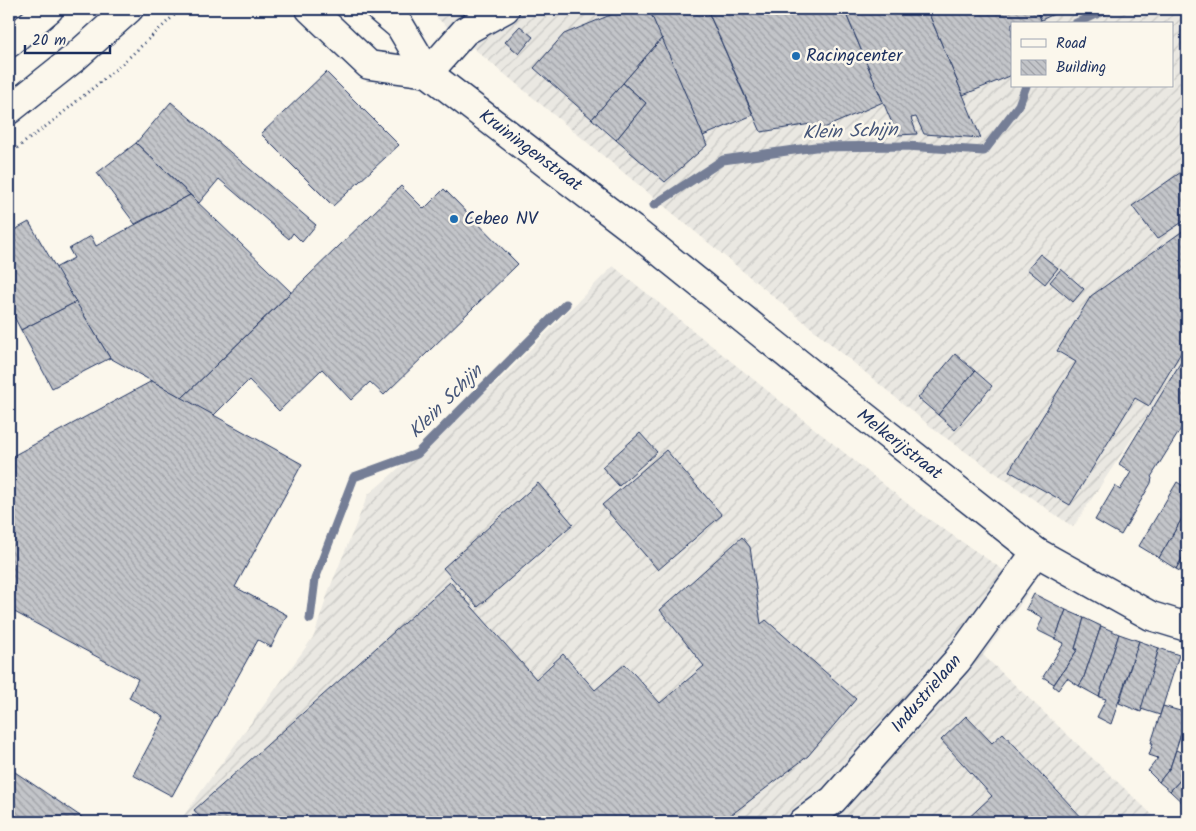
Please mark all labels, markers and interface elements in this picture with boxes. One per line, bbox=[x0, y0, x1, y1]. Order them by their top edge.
scale bar bbox=[25, 22, 110, 54]
legend bbox=[1011, 22, 1174, 88]
text: 20 m bbox=[32, 29, 66, 53]
text: Road bbox=[1056, 32, 1087, 56]
place label: Racingcenter bbox=[806, 42, 903, 71]
marker: Racingcenter bbox=[790, 50, 802, 62]
text: Building bbox=[1056, 56, 1106, 80]
street label: Kruiningenstraat bbox=[472, 102, 589, 200]
water label: Klein Schijn bbox=[802, 115, 900, 149]
place label: Cebeo NV bbox=[464, 205, 539, 234]
marker: Cebeo NV bbox=[448, 213, 460, 225]
water label: Klein Schijn bbox=[402, 357, 491, 446]
street label: Melkerijstraat bbox=[850, 402, 949, 489]
street label: Industrielaan bbox=[884, 648, 970, 740]

